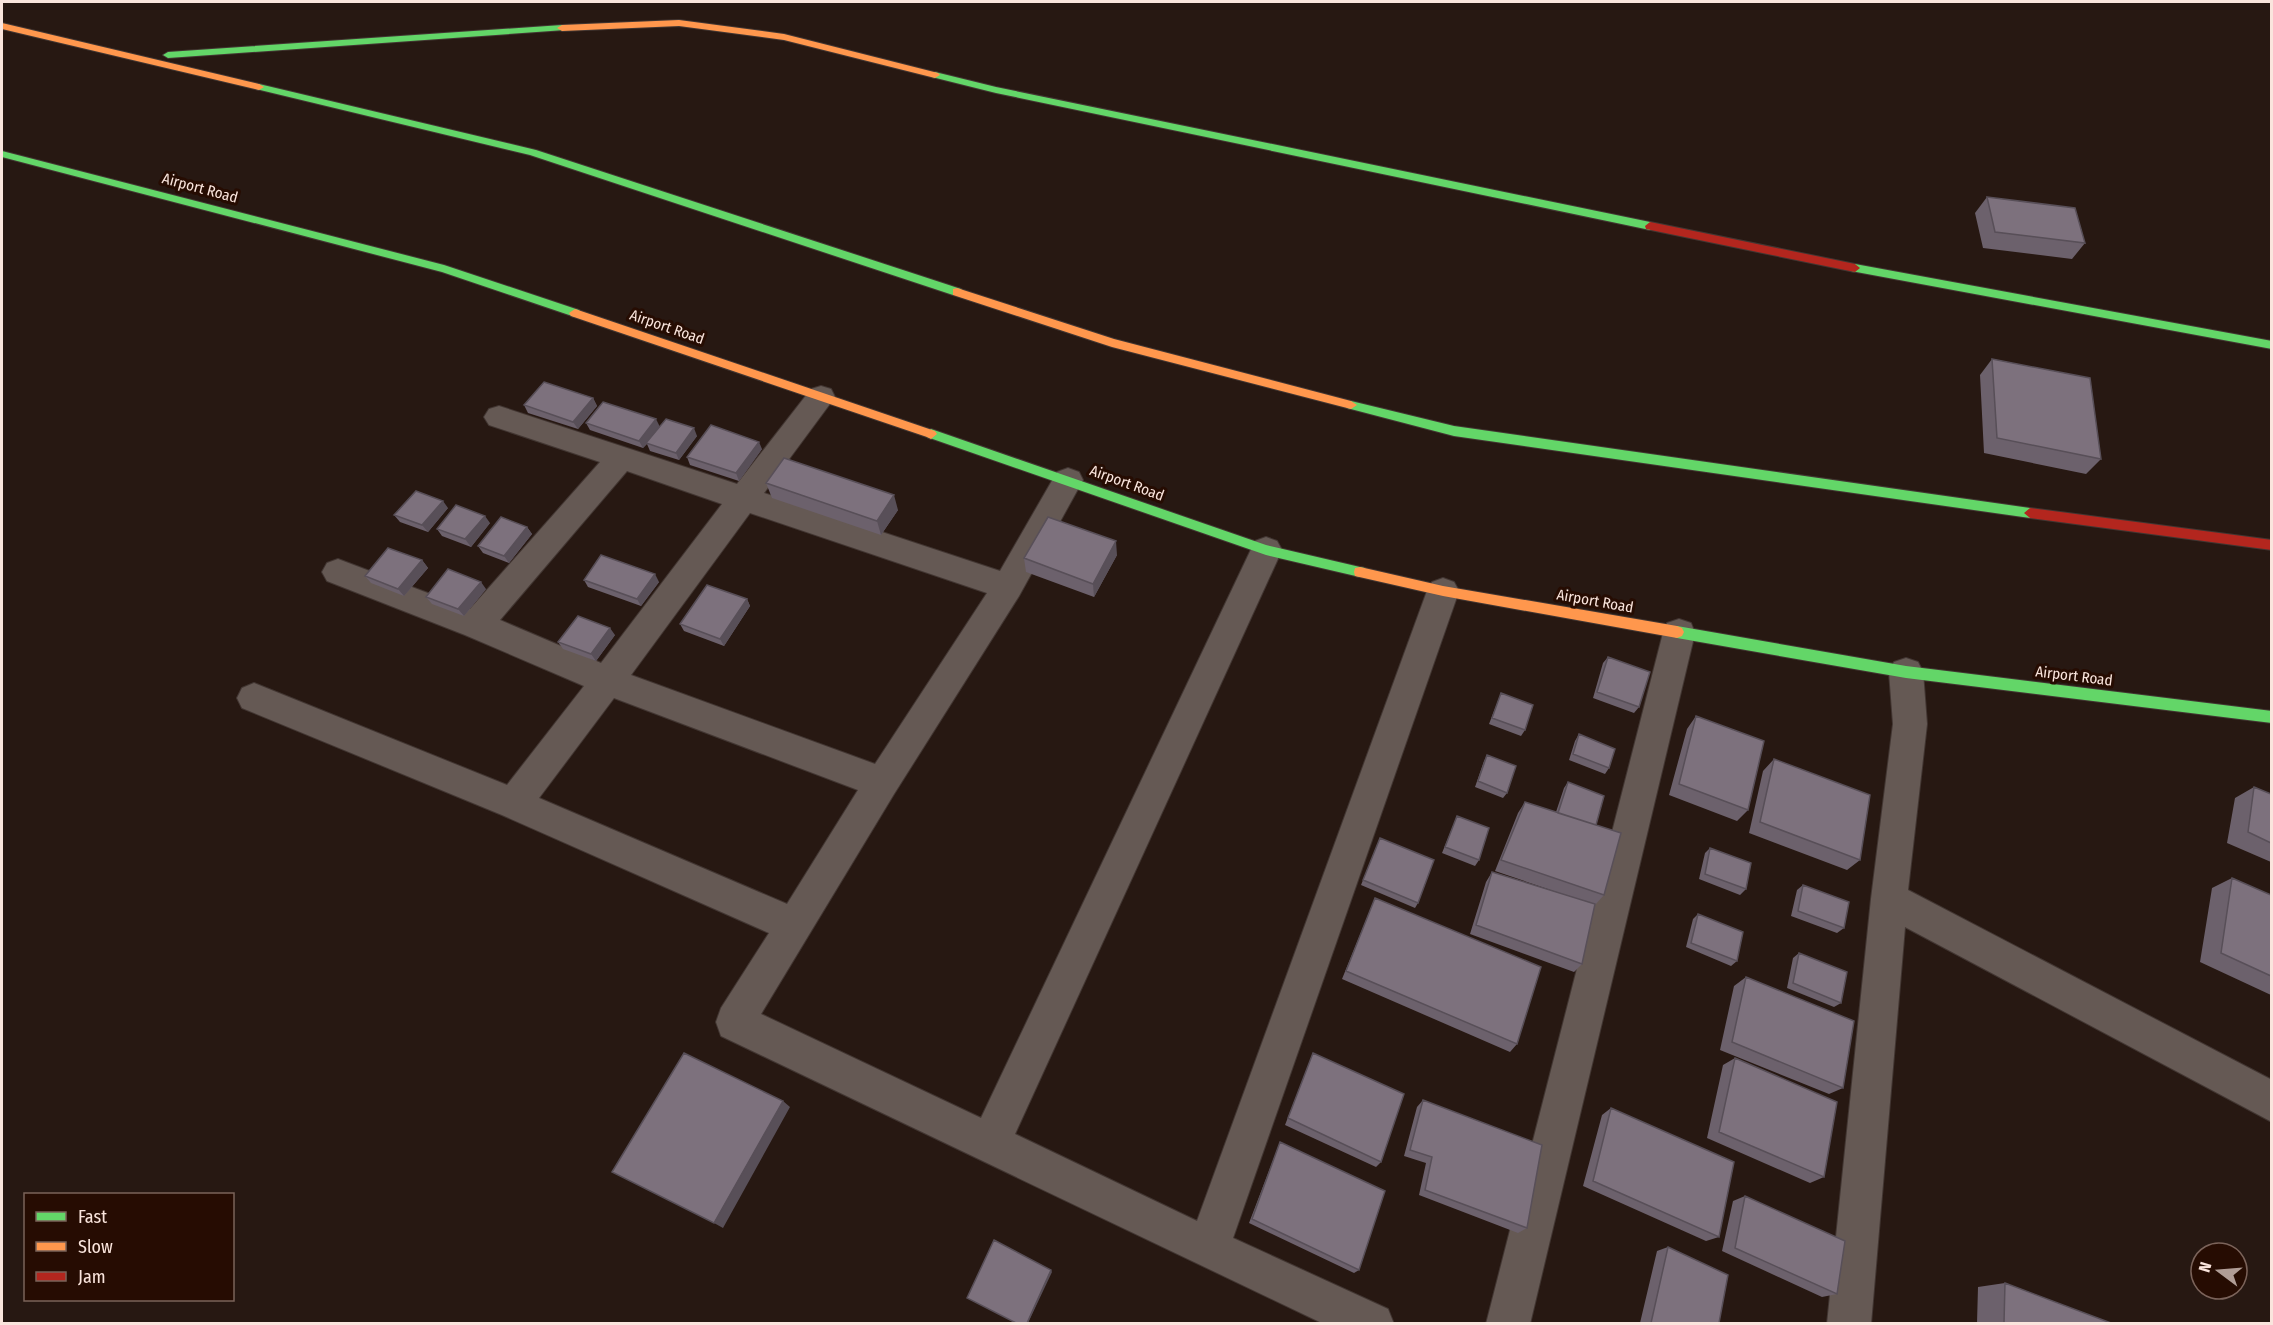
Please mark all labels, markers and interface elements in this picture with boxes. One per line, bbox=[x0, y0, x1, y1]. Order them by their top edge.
street label: Airport Road bbox=[160, 169, 240, 207]
street label: Airport Road bbox=[627, 306, 707, 348]
street label: Airport Road bbox=[1087, 461, 1167, 505]
street label: Airport Road bbox=[1555, 585, 1635, 617]
street label: Airport Road bbox=[2034, 662, 2114, 690]
legend bbox=[24, 1193, 234, 1301]
text: Fast bbox=[78, 1206, 107, 1228]
text: Slow bbox=[78, 1236, 113, 1258]
north arrow bbox=[2189, 1241, 2249, 1301]
text: N bbox=[2195, 1260, 2216, 1274]
text: Jam bbox=[78, 1266, 106, 1288]

